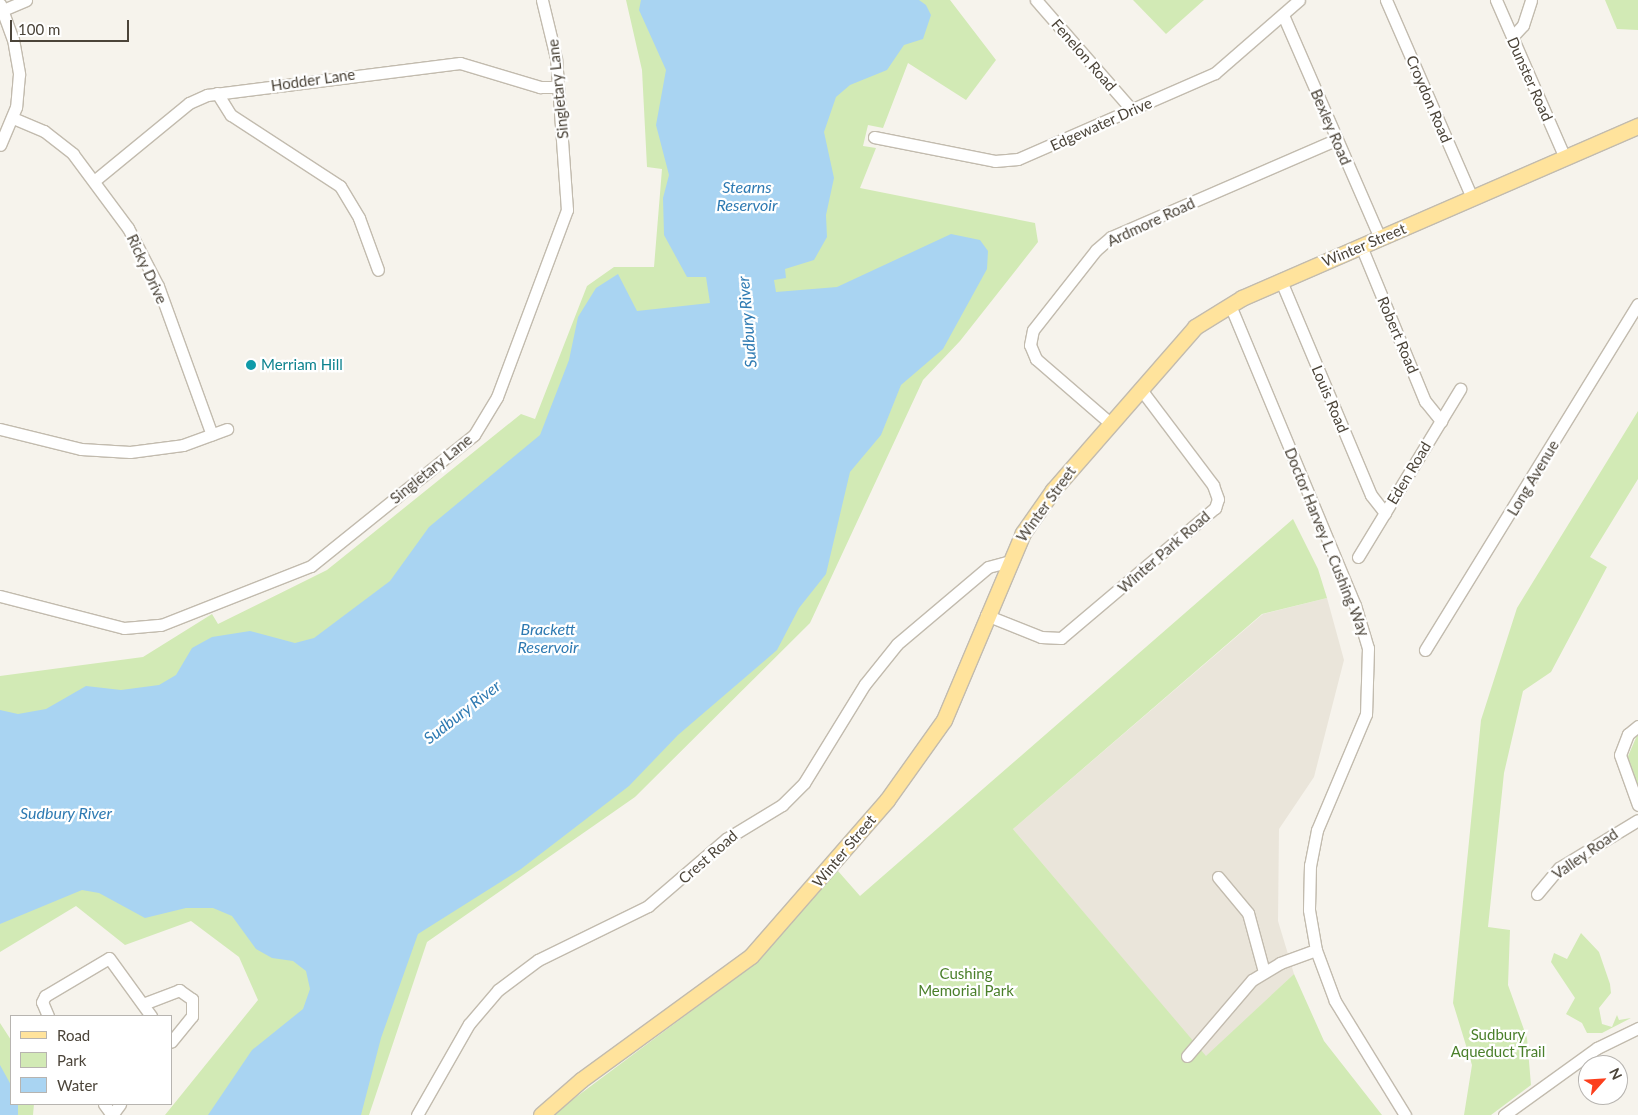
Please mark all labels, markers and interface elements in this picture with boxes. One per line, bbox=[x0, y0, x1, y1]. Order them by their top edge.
scale bar bbox=[12, 10, 131, 42]
street label: Fenelon Road bbox=[1048, 15, 1120, 95]
text: 100 m bbox=[18, 20, 60, 38]
street label: Dunster Road bbox=[1503, 34, 1557, 124]
street label: Singletary Lane bbox=[544, 38, 572, 140]
street label: Croydon Road bbox=[1402, 53, 1456, 145]
street label: Hodder Lane bbox=[270, 65, 356, 95]
street label: Bexley Road bbox=[1307, 86, 1355, 168]
street label: Edgewater Drive bbox=[1047, 93, 1155, 155]
water label: Stearns Reservoir bbox=[717, 177, 777, 215]
street label: Ardmore Road bbox=[1104, 194, 1198, 250]
street label: Winter Street bbox=[1319, 219, 1409, 271]
street label: Ricky Drive bbox=[123, 231, 171, 307]
water label: Sudbury River bbox=[733, 275, 761, 369]
street label: Robert Road bbox=[1374, 294, 1422, 376]
place label: Merriam Hill bbox=[261, 356, 343, 374]
marker: Merriam Hill bbox=[245, 359, 257, 371]
street label: Louis Road bbox=[1308, 363, 1352, 435]
street label: Singletary Lane bbox=[386, 430, 476, 508]
street label: Long Avenue bbox=[1503, 437, 1563, 519]
street label: Eden Road bbox=[1383, 438, 1435, 508]
street label: Doctor Harvey L. Cushing Way bbox=[1281, 445, 1373, 639]
street label: Winter Street bbox=[1012, 463, 1080, 545]
street label: Winter Park Road bbox=[1114, 507, 1214, 597]
water label: Brackett Reservoir bbox=[518, 619, 578, 657]
water label: Sudbury River bbox=[420, 676, 504, 748]
water label: Sudbury River bbox=[20, 803, 112, 823]
street label: Winter Street bbox=[808, 811, 880, 891]
street label: Valley Road bbox=[1549, 825, 1621, 883]
street label: Crest Road bbox=[675, 827, 741, 887]
park label: Cushing Memorial Park bbox=[918, 964, 1014, 999]
legend bbox=[10, 1015, 172, 1105]
park label: Sudbury Aqueduct Trail bbox=[1451, 1025, 1545, 1060]
text: Road bbox=[57, 1026, 90, 1044]
text: Park bbox=[57, 1051, 86, 1069]
north arrow bbox=[1578, 1055, 1628, 1105]
text: N bbox=[1606, 1065, 1626, 1082]
text: Water bbox=[57, 1076, 98, 1094]

